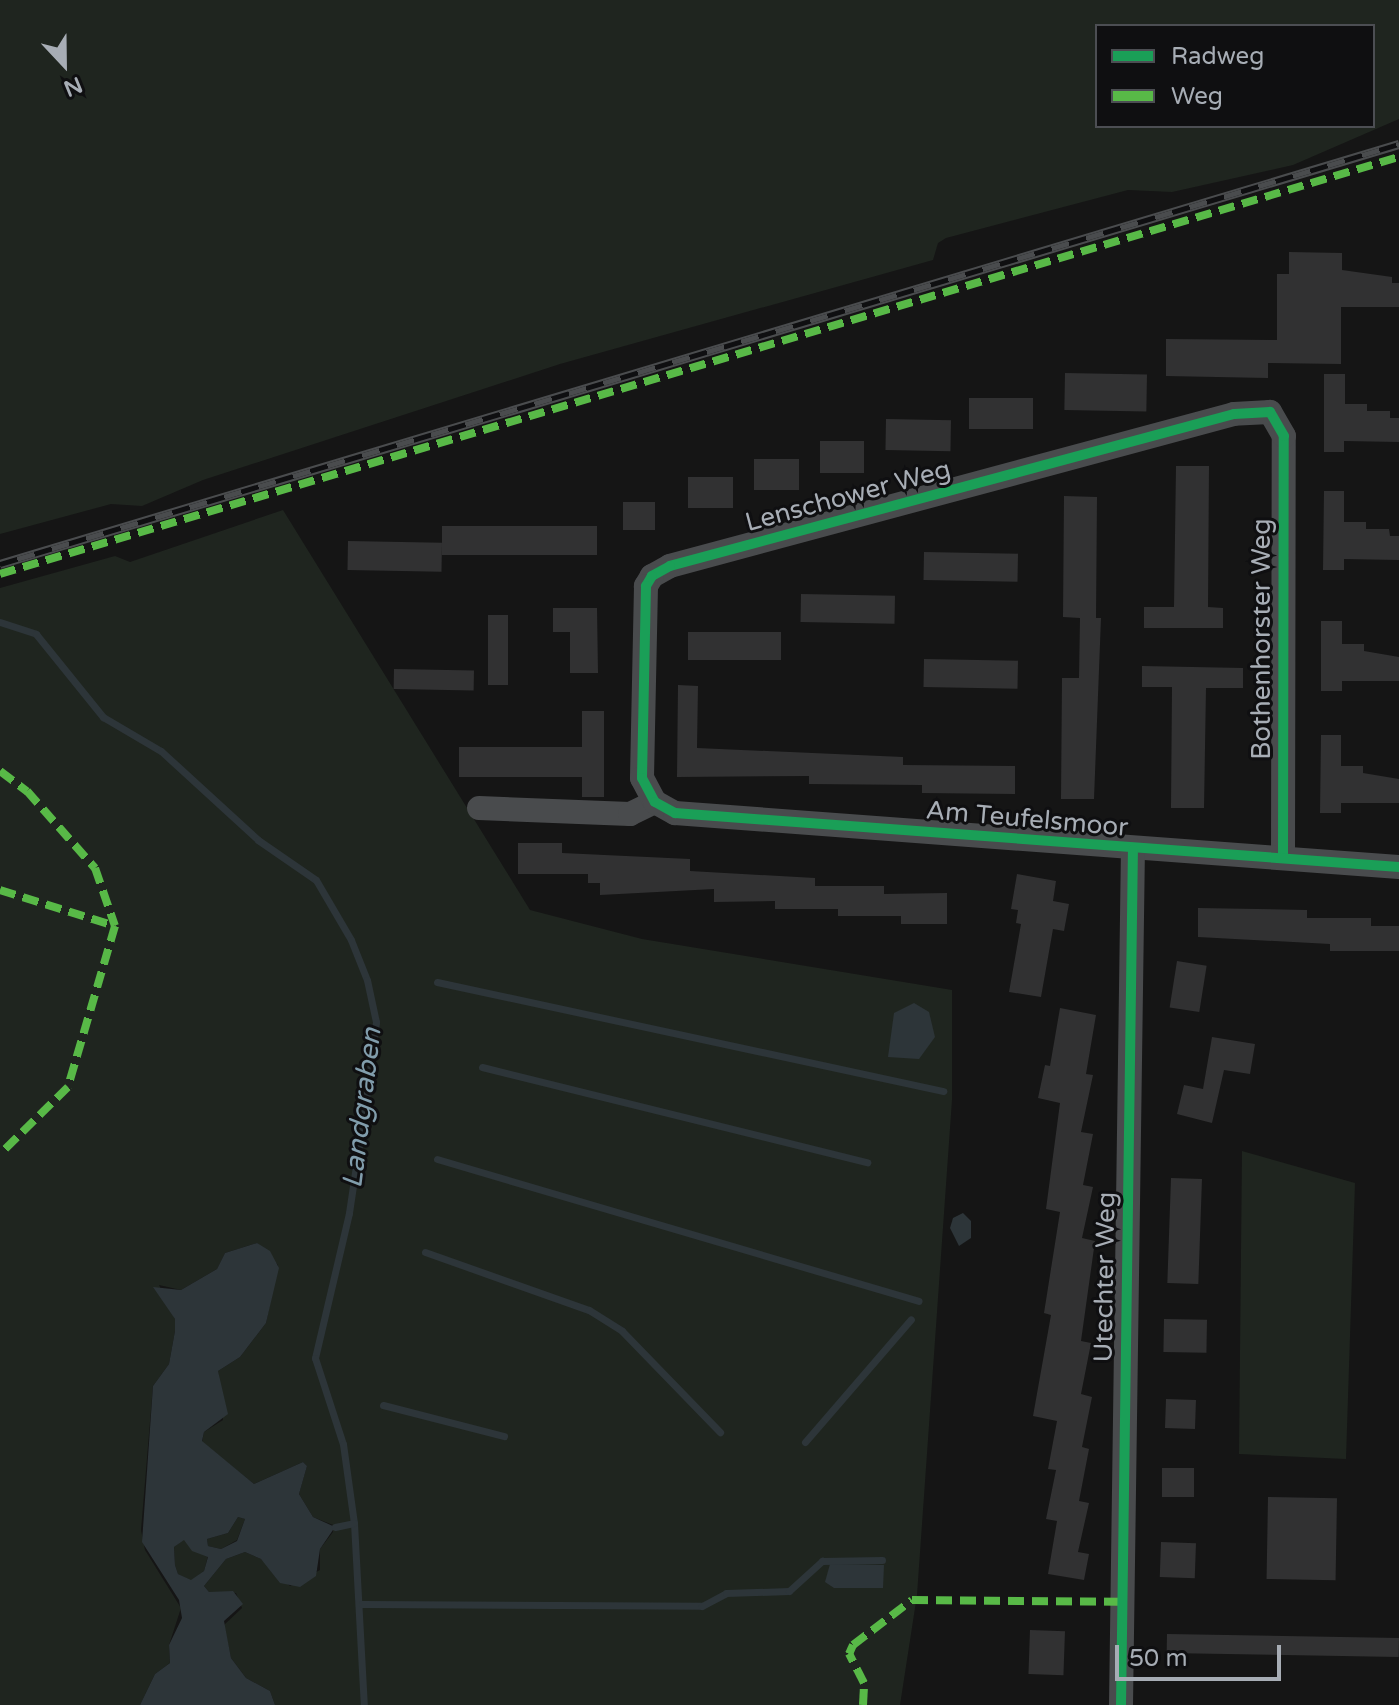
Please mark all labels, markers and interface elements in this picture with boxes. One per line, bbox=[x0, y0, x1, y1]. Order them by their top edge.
north arrow bbox=[24, 24, 104, 104]
legend bbox=[1095, 24, 1375, 128]
text: Radweg bbox=[1171, 42, 1264, 71]
text: N bbox=[60, 71, 86, 102]
text: Weg bbox=[1171, 82, 1223, 111]
street label: Lenschower Weg bbox=[742, 454, 954, 538]
street label: Bothenhorster Weg bbox=[1246, 518, 1278, 760]
street label: Am Teufelsmoor bbox=[925, 795, 1129, 843]
water label: Landgraben bbox=[335, 1026, 389, 1190]
street label: Utechter Weg bbox=[1088, 1191, 1122, 1363]
scale bar bbox=[1119, 1629, 1285, 1679]
text: 50 m bbox=[1129, 1644, 1187, 1673]

